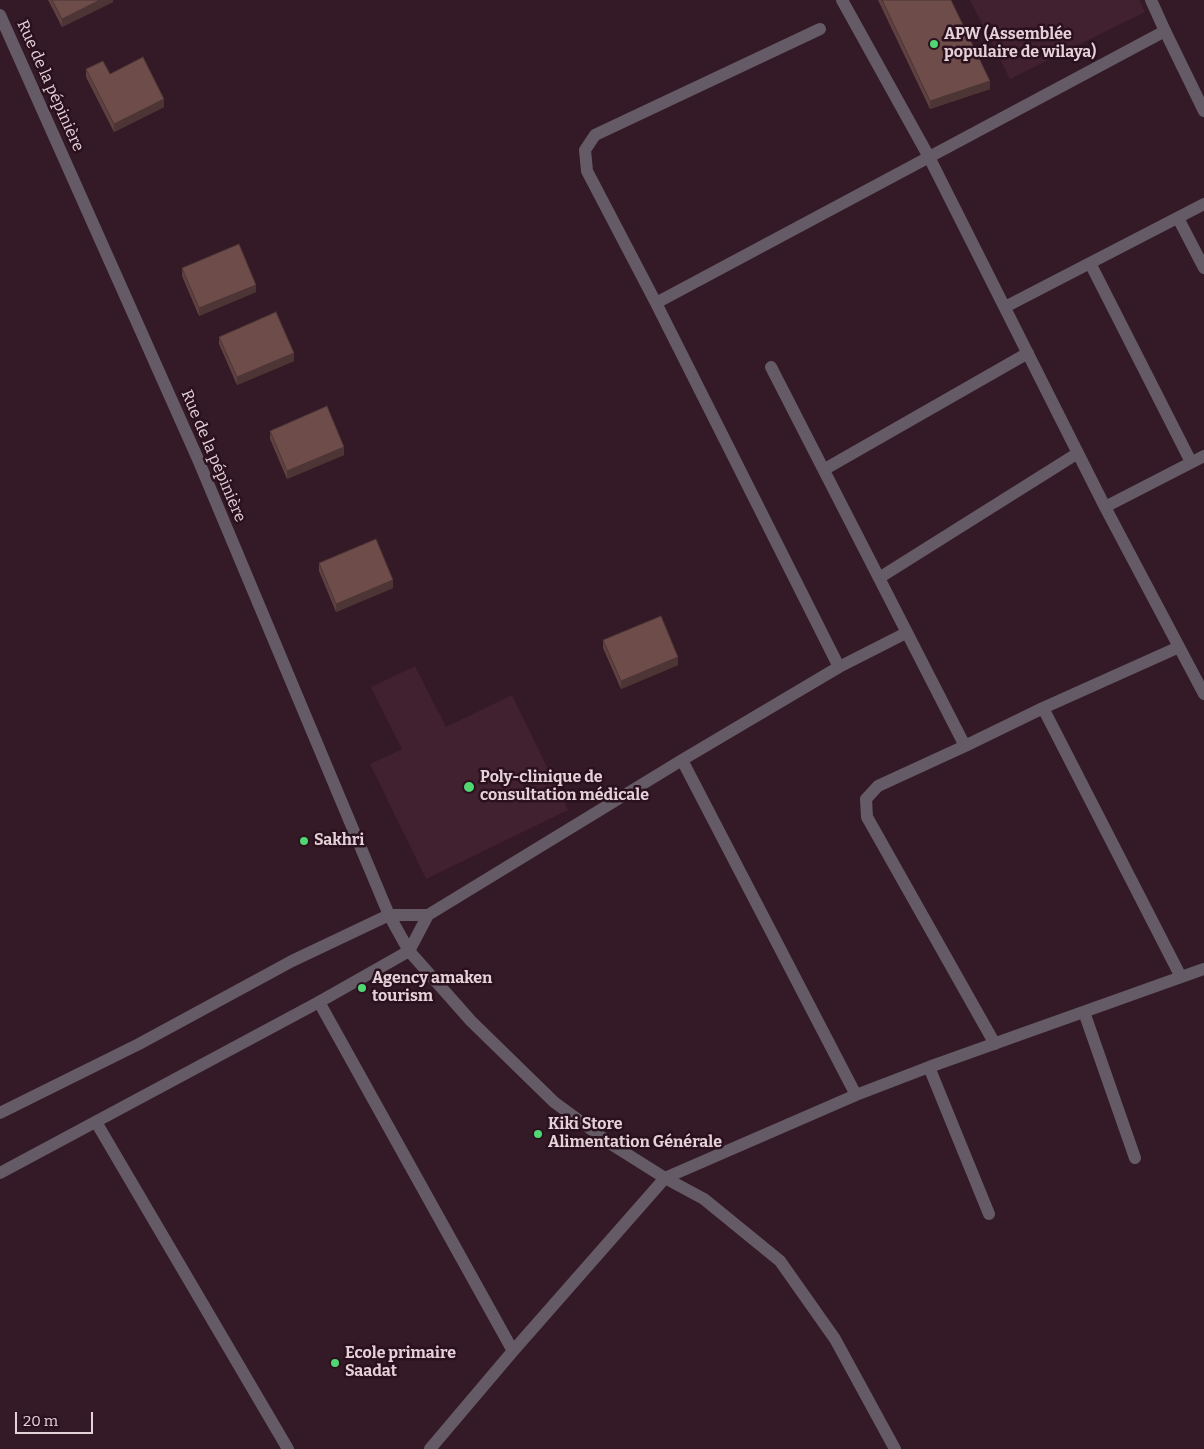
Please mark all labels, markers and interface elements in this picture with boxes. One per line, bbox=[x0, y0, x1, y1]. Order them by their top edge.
street label: Rue de la pépinière bbox=[12, 17, 88, 155]
place label: APW (Assemblée populaire de wilaya) bbox=[944, 25, 1096, 63]
marker: APW (Assemblée populaire de wilaya) bbox=[928, 38, 940, 50]
street label: Rue de la pépinière bbox=[176, 387, 250, 525]
place label: Poly-clinique de consultation médicale bbox=[480, 768, 649, 806]
marker: Poly-clinique de consultation médicale bbox=[462, 780, 476, 794]
place label: Sakhri bbox=[314, 831, 364, 851]
marker: Sakhri bbox=[298, 835, 310, 847]
place label: Agency amaken tourism bbox=[372, 969, 492, 1007]
marker: Agency amaken tourism bbox=[356, 982, 368, 994]
place label: Kiki Store Alimentation Générale bbox=[548, 1115, 722, 1153]
marker: Kiki Store Alimentation Générale bbox=[532, 1128, 544, 1140]
place label: Ecole primaire Saadat bbox=[345, 1344, 456, 1382]
marker: Ecole primaire Saadat bbox=[329, 1357, 341, 1369]
scale bar bbox=[18, 1402, 95, 1434]
text: 20 m bbox=[23, 1412, 58, 1430]

